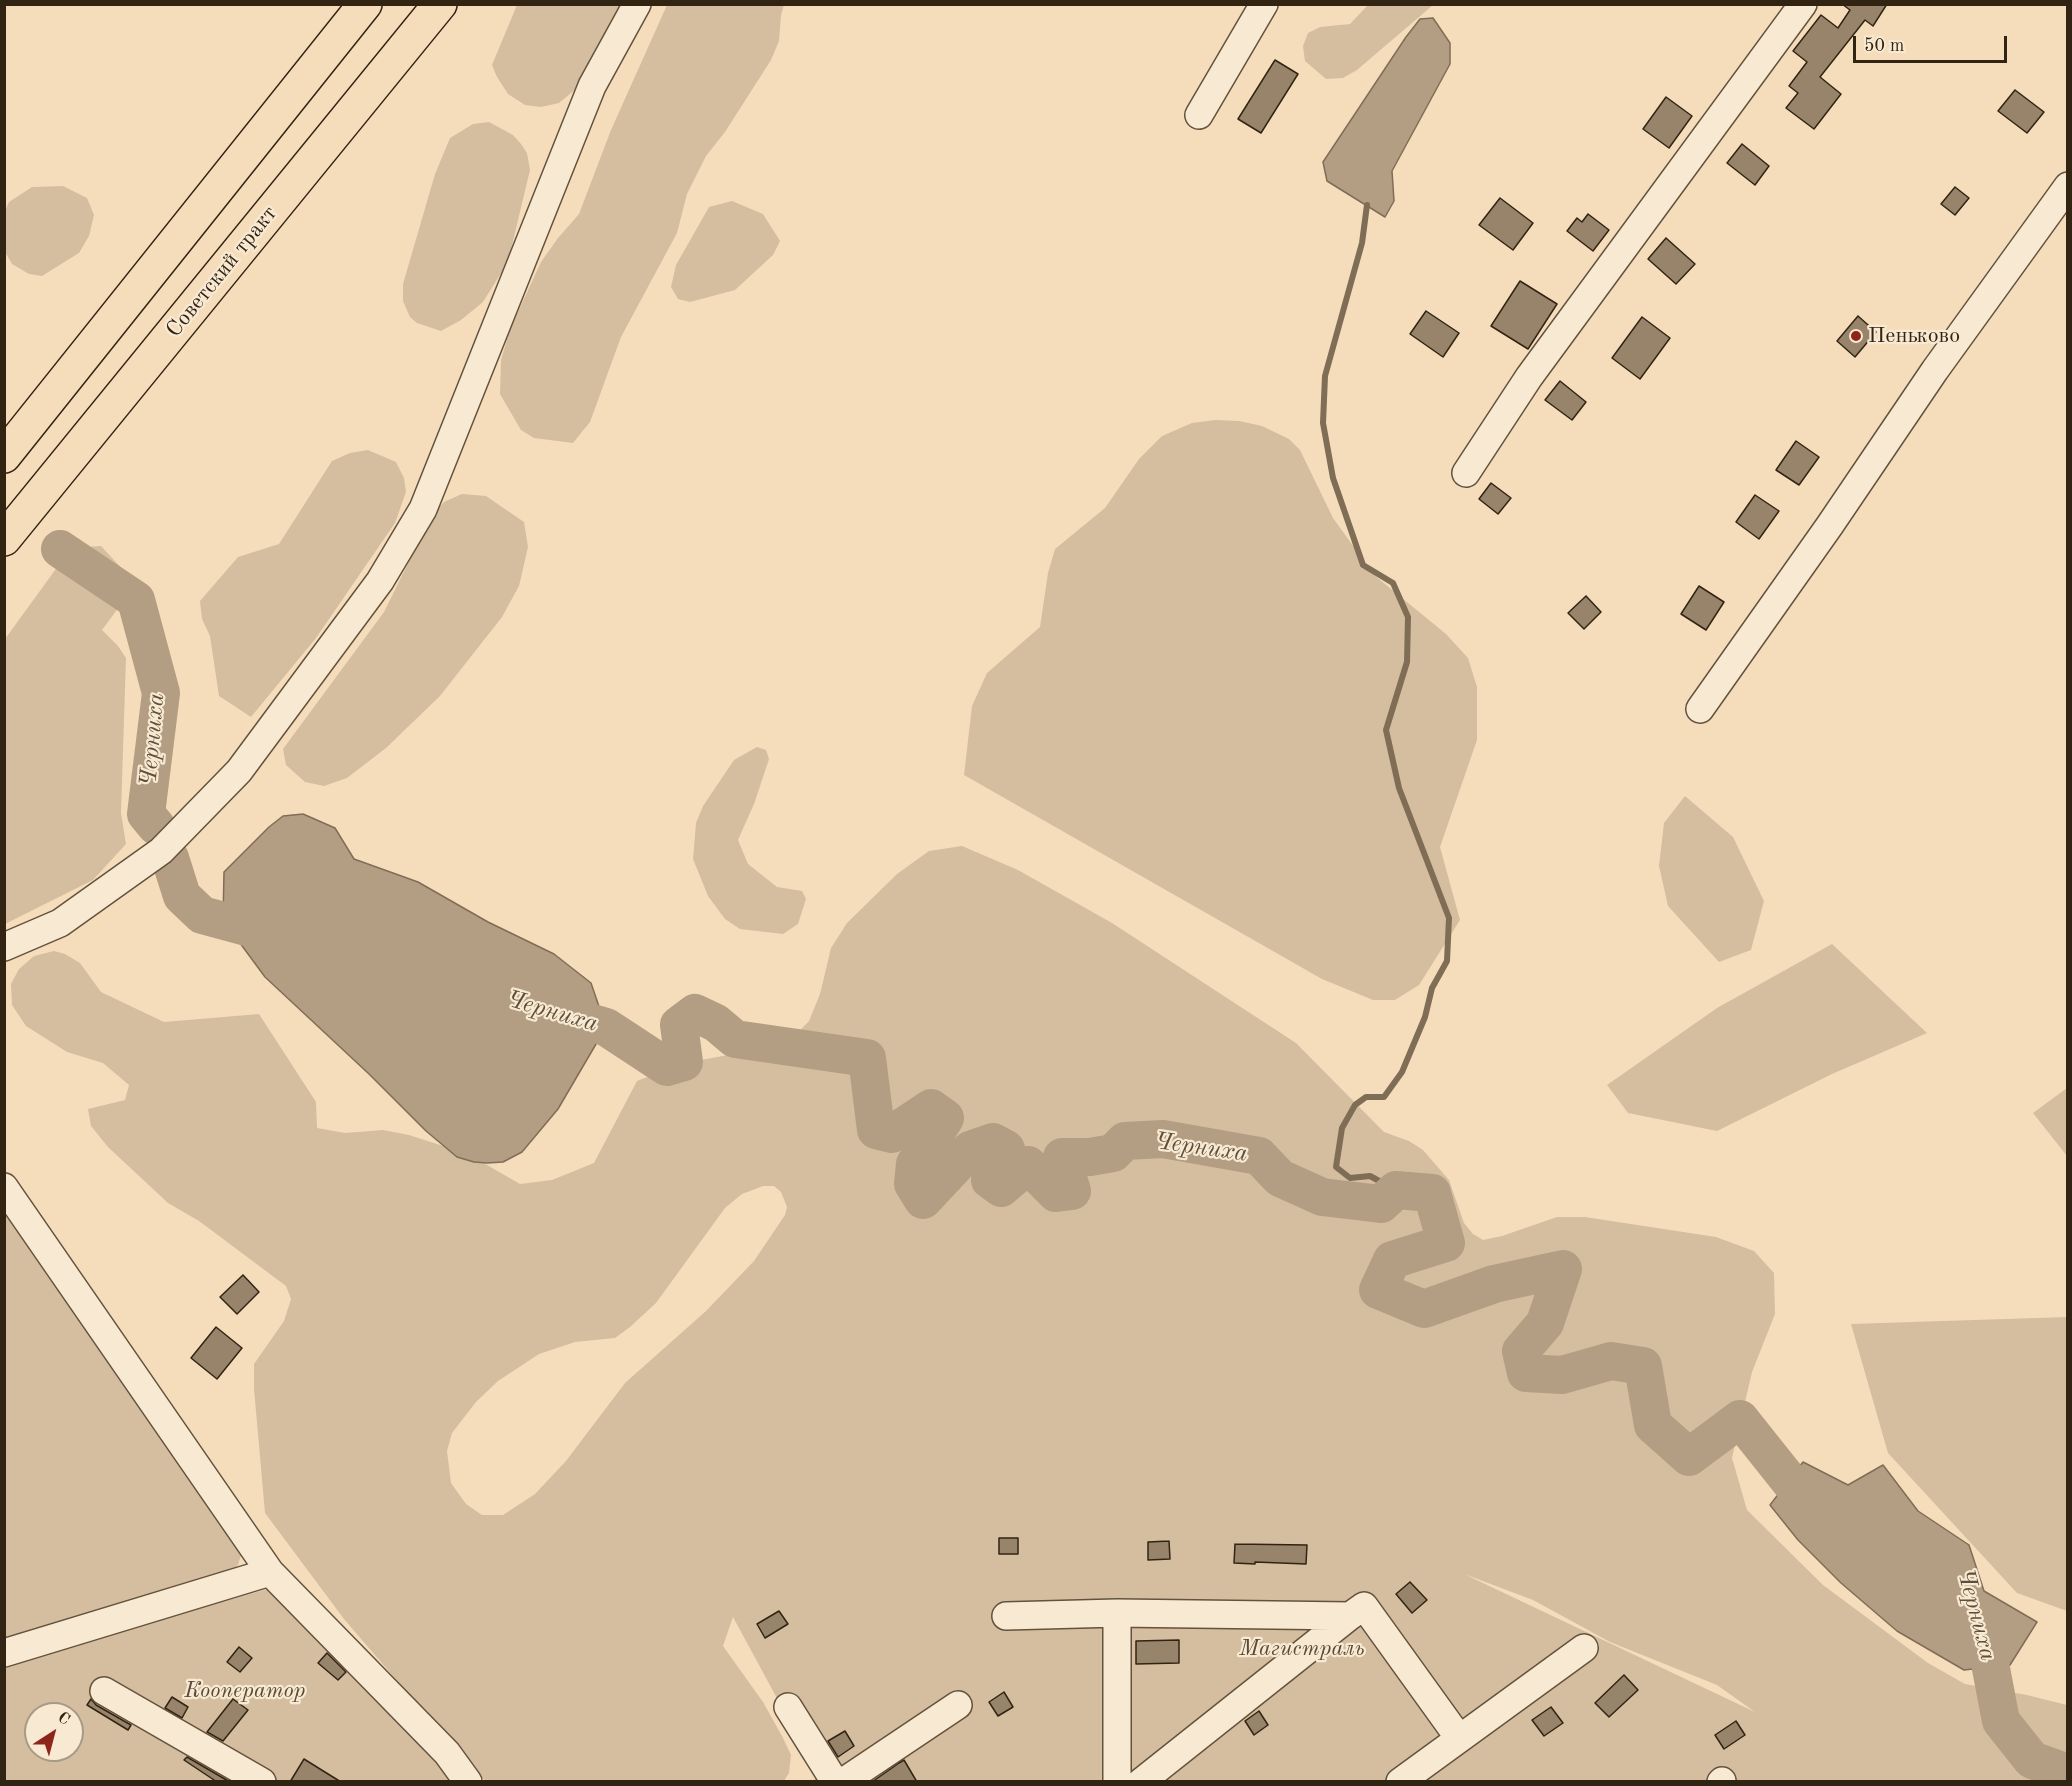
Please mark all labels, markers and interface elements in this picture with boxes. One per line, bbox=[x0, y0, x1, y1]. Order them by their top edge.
scale bar bbox=[1856, 24, 2010, 62]
text: 50 m bbox=[1864, 37, 1904, 55]
street label: Советский тракт bbox=[161, 201, 283, 343]
place label: Пеньково bbox=[1868, 323, 1960, 349]
marker: Пеньково bbox=[1849, 329, 1863, 343]
water label: Черниха bbox=[135, 692, 171, 788]
water label: Черниха bbox=[503, 985, 601, 1039]
water label: Черниха bbox=[1153, 1127, 1249, 1169]
water label: Черниха bbox=[1950, 1566, 2002, 1664]
park label: Магистраль bbox=[1239, 1636, 1365, 1662]
park label: Кооператор bbox=[185, 1678, 305, 1704]
north arrow bbox=[24, 1702, 84, 1762]
text: С bbox=[54, 1709, 72, 1729]

